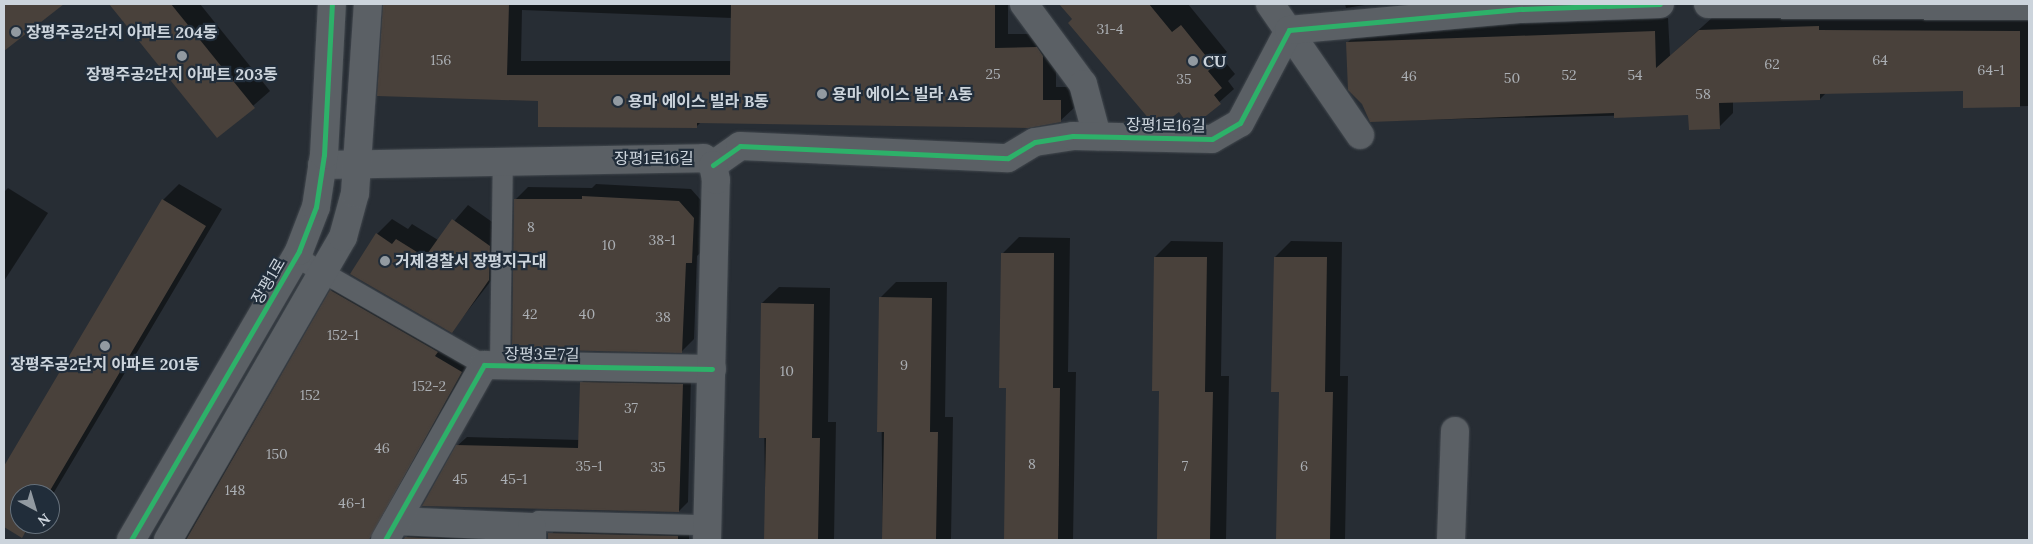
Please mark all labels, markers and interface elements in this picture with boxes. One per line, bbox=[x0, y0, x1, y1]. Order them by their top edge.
house number: 31-4 bbox=[1096, 21, 1124, 37]
place label: 장평주공2단지 아파트 204동 bbox=[26, 22, 218, 42]
marker: 장평주공2단지 아파트 204동 bbox=[10, 26, 22, 38]
marker: 장평주공2단지 아파트 203동 bbox=[176, 50, 188, 62]
place label: CU bbox=[1203, 51, 1226, 71]
house number: 156 bbox=[431, 52, 451, 68]
house number: 64 bbox=[1872, 52, 1888, 68]
marker: CU bbox=[1187, 55, 1199, 67]
house number: 62 bbox=[1764, 56, 1780, 72]
house number: 64-1 bbox=[1977, 62, 2005, 78]
place label: 장평주공2단지 아파트 203동 bbox=[86, 64, 278, 84]
house number: 25 bbox=[985, 66, 1001, 82]
house number: 52 bbox=[1561, 67, 1577, 83]
house number: 54 bbox=[1627, 67, 1643, 83]
house number: 46 bbox=[1401, 68, 1417, 84]
house number: 50 bbox=[1504, 70, 1520, 86]
house number: 35 bbox=[1176, 71, 1192, 87]
place label: 용마 에이스 빌라 A동 bbox=[832, 84, 973, 104]
house number: 58 bbox=[1695, 86, 1711, 102]
marker: 용마 에이스 빌라 A동 bbox=[816, 88, 828, 100]
place label: 용마 에이스 빌라 B동 bbox=[628, 91, 769, 111]
marker: 용마 에이스 빌라 B동 bbox=[612, 95, 624, 107]
street label: 장평1로16길 bbox=[1126, 115, 1206, 135]
street label: 장평1로16길 bbox=[614, 148, 694, 168]
house number: 8 bbox=[527, 219, 535, 235]
house number: 38-1 bbox=[648, 232, 676, 248]
house number: 10 bbox=[602, 237, 616, 253]
place label: 거제경찰서 장평지구대 bbox=[395, 251, 546, 271]
street label: 장평1로 bbox=[247, 255, 289, 307]
marker: 거제경찰서 장평지구대 bbox=[379, 255, 391, 267]
house number: 42 bbox=[522, 306, 538, 322]
house number: 40 bbox=[579, 306, 595, 322]
house number: 38 bbox=[655, 309, 671, 325]
house number: 152-1 bbox=[327, 327, 359, 343]
marker: 장평주공2단지 아파트 201동 bbox=[99, 340, 111, 352]
street label: 장평3로7길 bbox=[504, 344, 580, 364]
place label: 장평주공2단지 아파트 201동 bbox=[10, 354, 200, 374]
house number: 9 bbox=[900, 357, 908, 373]
house number: 10 bbox=[780, 363, 794, 379]
house number: 152-2 bbox=[412, 378, 446, 394]
house number: 152 bbox=[300, 387, 320, 403]
house number: 37 bbox=[624, 400, 638, 416]
house number: 46 bbox=[374, 440, 390, 456]
house number: 150 bbox=[266, 446, 288, 462]
house number: 8 bbox=[1028, 456, 1036, 472]
house number: 35-1 bbox=[575, 458, 603, 474]
house number: 7 bbox=[1182, 458, 1188, 474]
house number: 6 bbox=[1300, 458, 1308, 474]
house number: 35 bbox=[650, 459, 666, 475]
house number: 45 bbox=[452, 471, 468, 487]
house number: 45-1 bbox=[501, 471, 527, 487]
house number: 148 bbox=[225, 482, 245, 498]
north arrow bbox=[10, 484, 60, 534]
house number: 46-1 bbox=[338, 495, 366, 511]
text: N bbox=[34, 509, 54, 530]

